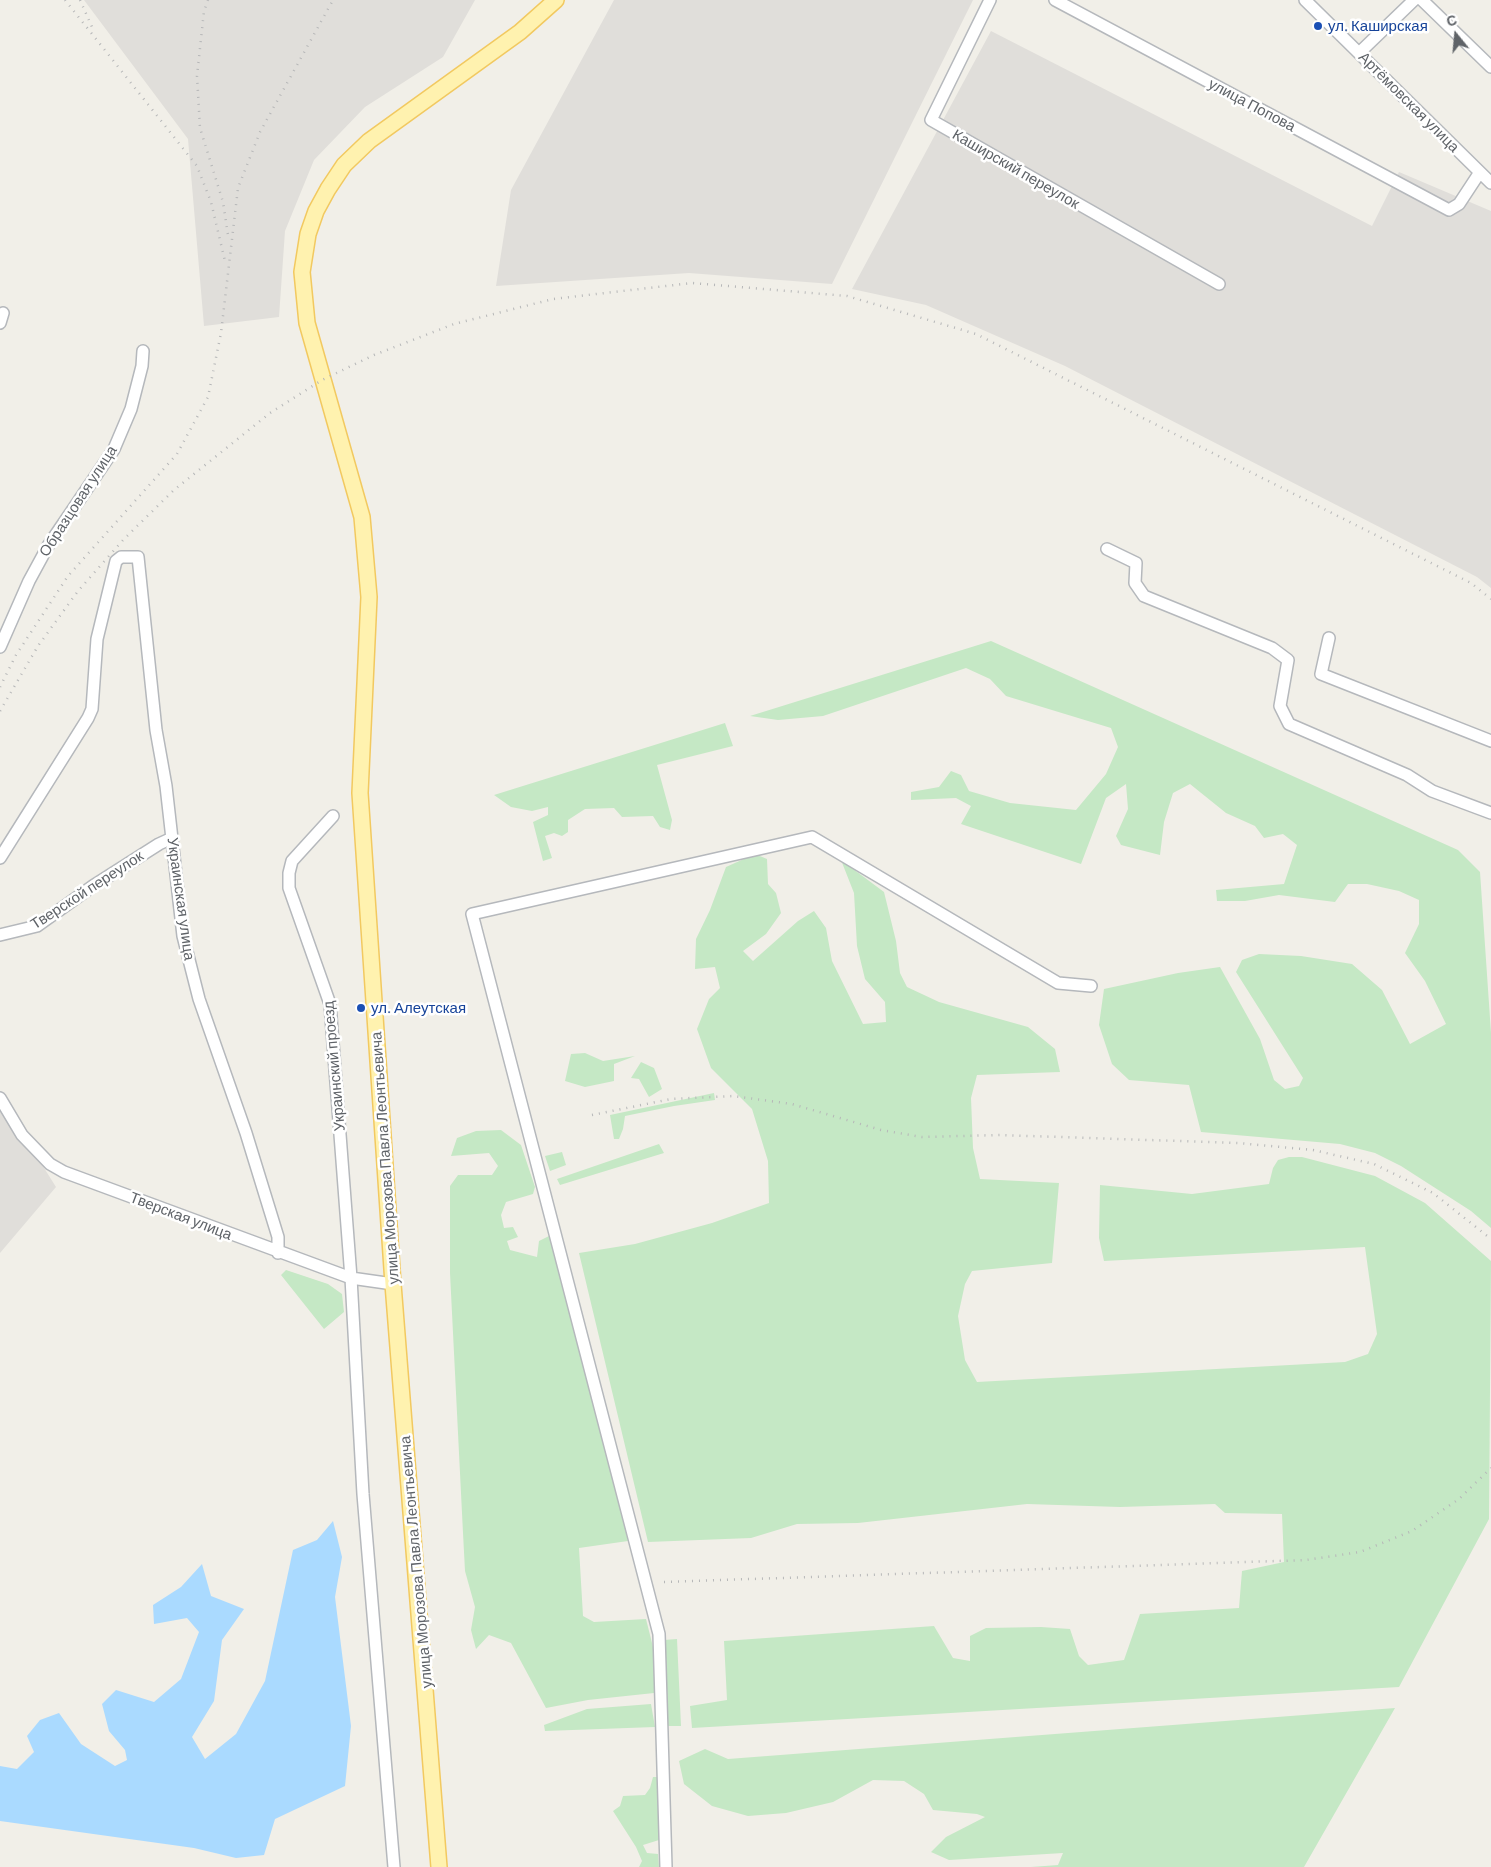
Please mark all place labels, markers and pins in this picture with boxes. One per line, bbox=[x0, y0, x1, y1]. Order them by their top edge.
place label: ул. Каширская bbox=[1328, 17, 1428, 35]
marker: ул. Каширская bbox=[1312, 20, 1324, 32]
place label: ул. Алеутская bbox=[371, 999, 466, 1017]
marker: ул. Алеутская bbox=[355, 1002, 367, 1014]

